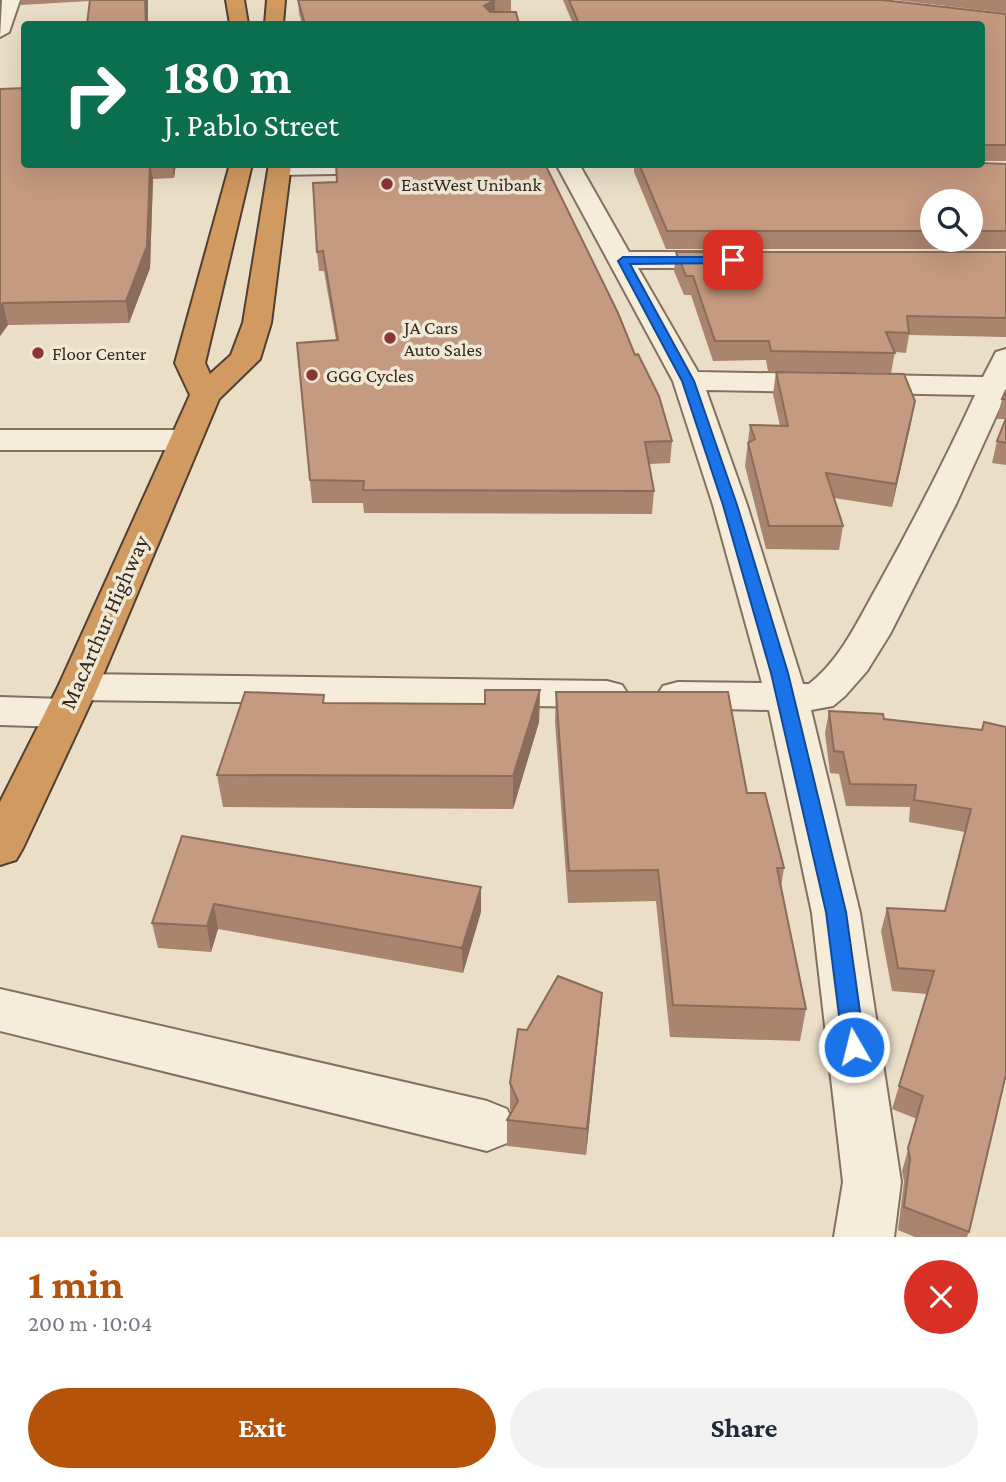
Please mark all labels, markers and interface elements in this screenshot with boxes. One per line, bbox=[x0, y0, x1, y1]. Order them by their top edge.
icon: right bbox=[49, 49, 140, 140]
text: 180 m bbox=[164, 49, 292, 104]
text: J. Pablo Street bbox=[164, 107, 339, 143]
place label: EastWest Unibank bbox=[401, 174, 542, 195]
marker: EastWest Unibank bbox=[379, 176, 395, 192]
map controls bbox=[920, 189, 983, 252]
button: search bbox=[920, 189, 983, 252]
pin bbox=[703, 230, 763, 290]
icon: arrive bbox=[714, 241, 752, 279]
place label: JA Cars Auto Sales bbox=[402, 317, 482, 360]
marker: JA Cars Auto Sales bbox=[382, 330, 398, 346]
place label: Floor Center bbox=[52, 343, 147, 364]
marker: Floor Center bbox=[30, 345, 46, 361]
place label: GGG Cycles bbox=[326, 365, 414, 386]
marker: GGG Cycles bbox=[304, 367, 320, 383]
street label: MacArthur Highway bbox=[54, 531, 154, 713]
position arrow bbox=[817, 1010, 891, 1084]
text: 1 min bbox=[28, 1260, 124, 1307]
button: close bbox=[904, 1260, 978, 1334]
text: 200 m · 10:04 bbox=[28, 1310, 153, 1336]
button: Exit bbox=[28, 1388, 496, 1468]
button: Share bbox=[510, 1388, 978, 1468]

